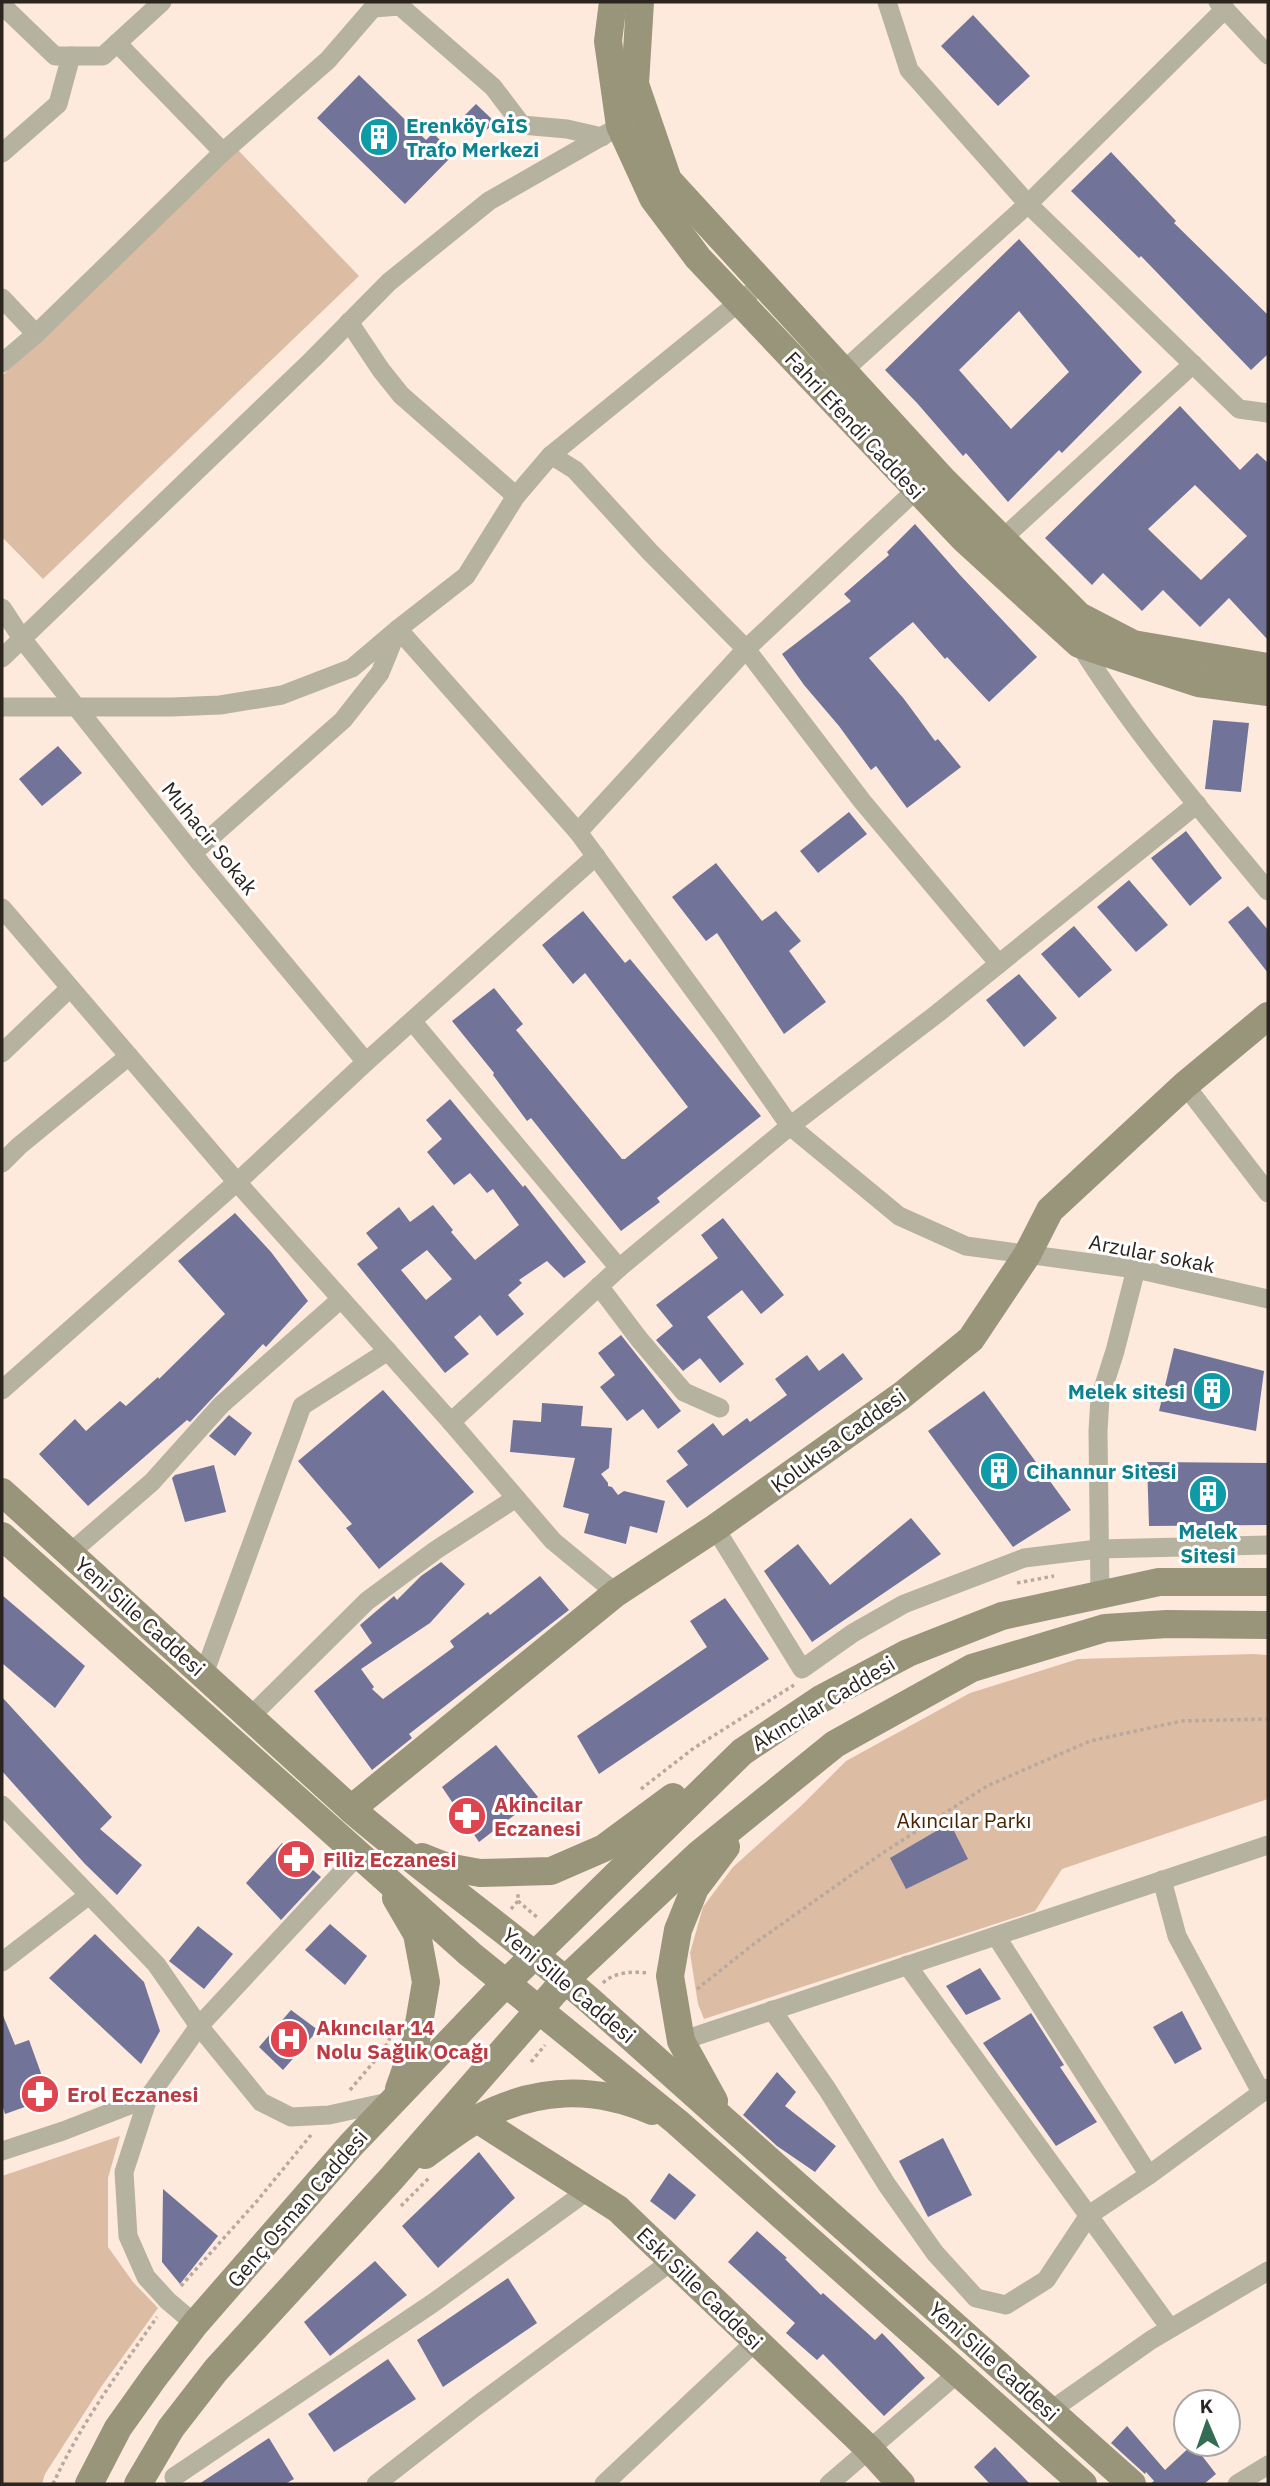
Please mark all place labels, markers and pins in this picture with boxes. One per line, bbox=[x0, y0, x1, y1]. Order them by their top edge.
place label: Erenköy GİS Trafo Merkezi bbox=[406, 111, 539, 163]
building icon: Erenköy GİS Trafo Merkezi bbox=[358, 116, 400, 158]
building icon: Melek sitesi bbox=[1191, 1370, 1233, 1412]
place label: Melek sitesi bbox=[1068, 1377, 1185, 1405]
building icon: Cihannur Sitesi bbox=[978, 1450, 1020, 1492]
place label: Cihannur Sitesi bbox=[1026, 1457, 1177, 1485]
building icon: Melek Sitesi bbox=[1187, 1473, 1229, 1515]
place label: Melek Sitesi bbox=[1178, 1517, 1239, 1569]
place label: Akincilar Eczanesi bbox=[494, 1790, 583, 1842]
pharmacy icon: Akincilar Eczanesi bbox=[446, 1795, 488, 1837]
pharmacy icon: Filiz Eczanesi bbox=[275, 1838, 317, 1880]
place label: Filiz Eczanesi bbox=[323, 1845, 457, 1873]
place label: Akıncılar 14 Nolu Sağlık Ocağı bbox=[316, 2013, 489, 2065]
hospital icon: Akıncılar 14 Nolu Sağlık Ocağı bbox=[268, 2018, 310, 2060]
pharmacy icon: Erol Eczanesi bbox=[19, 2073, 61, 2115]
place label: Erol Eczanesi bbox=[67, 2080, 198, 2108]

